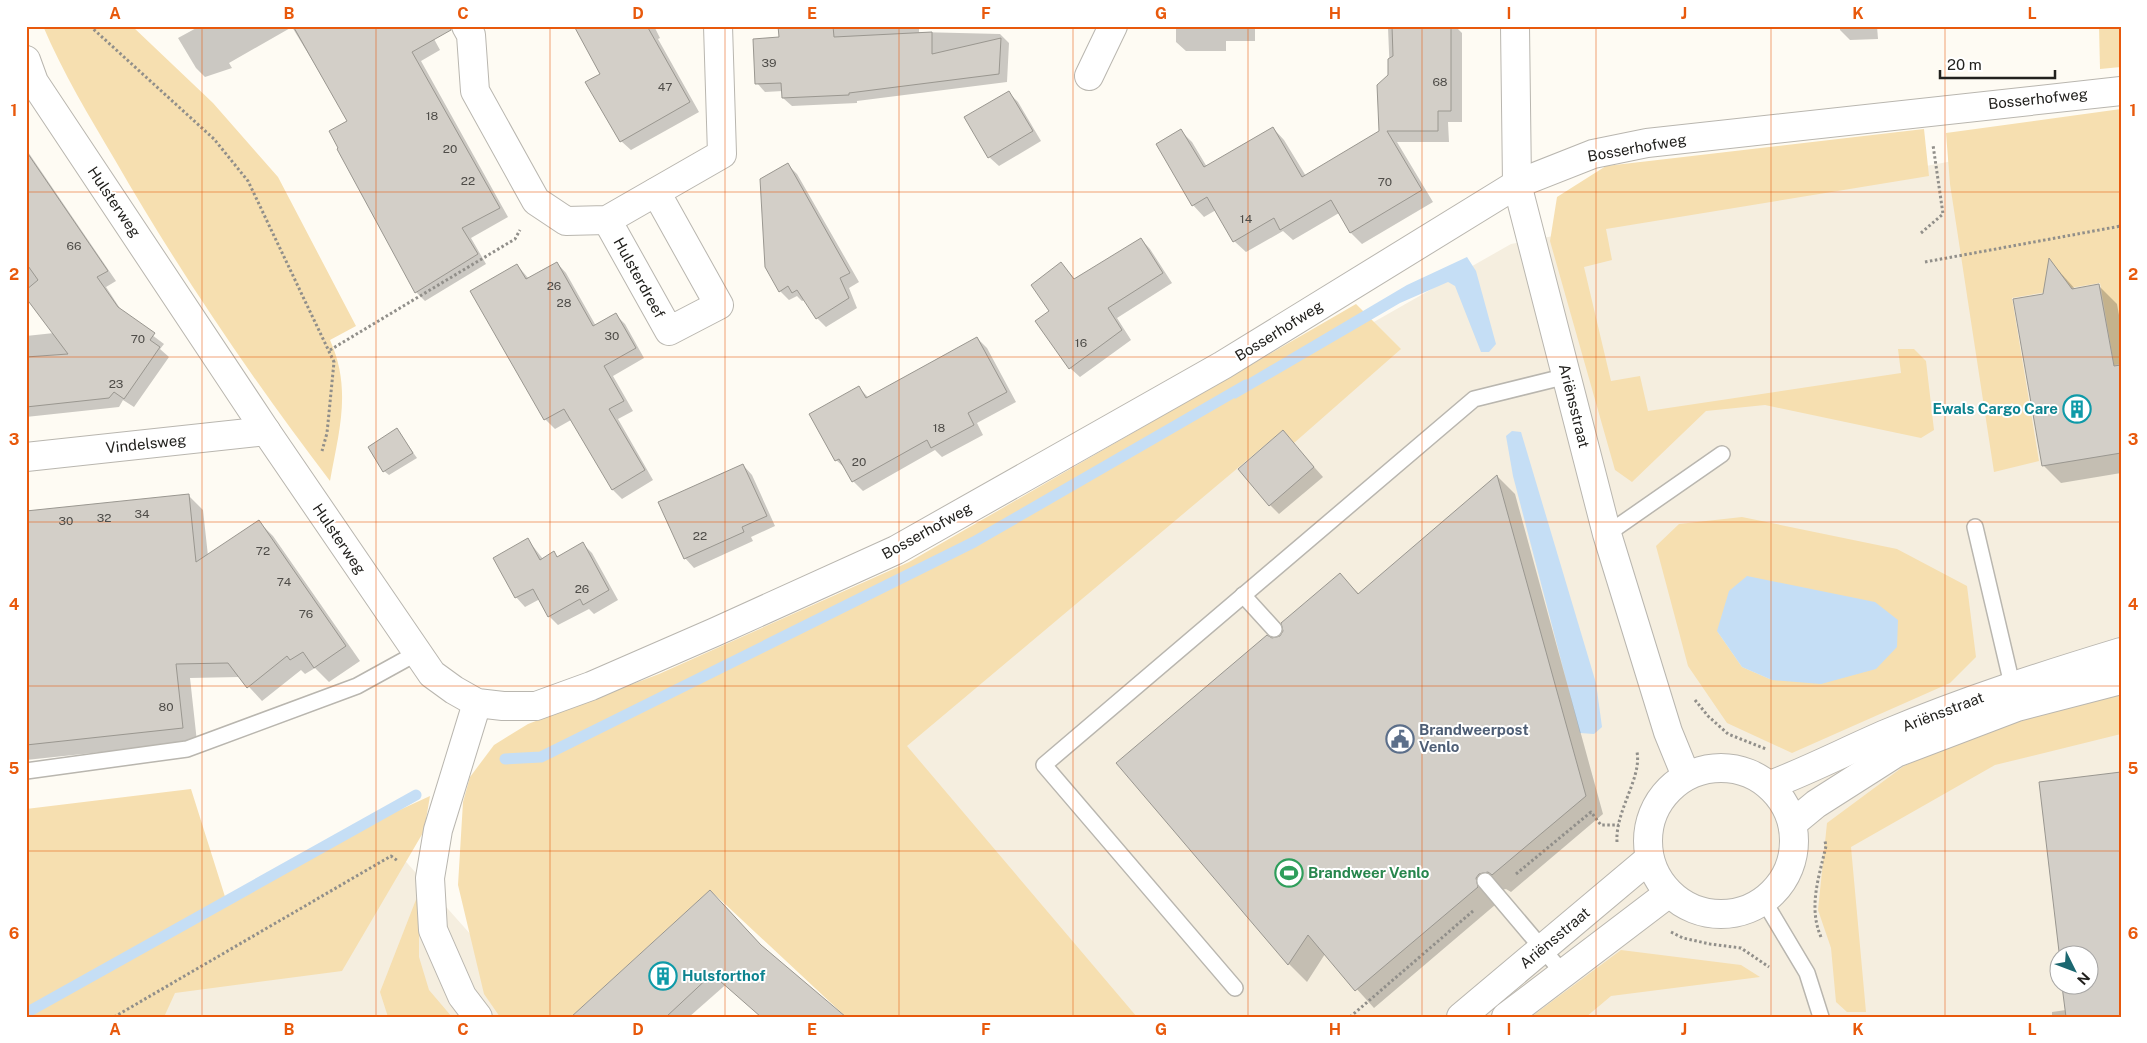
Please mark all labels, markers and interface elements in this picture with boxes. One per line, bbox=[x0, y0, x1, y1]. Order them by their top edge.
text: A bbox=[109, 4, 121, 23]
text: B bbox=[284, 4, 295, 23]
text: C bbox=[457, 4, 469, 23]
text: D bbox=[632, 4, 644, 23]
text: E bbox=[807, 4, 817, 23]
text: F bbox=[981, 4, 991, 23]
text: G bbox=[1155, 4, 1167, 23]
text: H bbox=[1329, 4, 1341, 23]
text: I bbox=[1507, 4, 1511, 23]
text: J bbox=[1681, 4, 1687, 23]
text: K bbox=[1852, 4, 1864, 23]
text: L bbox=[2027, 4, 2037, 23]
scale bar bbox=[1940, 48, 2054, 80]
house number: 39 bbox=[762, 56, 776, 70]
text: 20 m bbox=[1947, 56, 1982, 73]
house number: 68 bbox=[1432, 75, 1448, 89]
house number: 47 bbox=[658, 80, 672, 94]
street label: Bosserhofweg bbox=[1987, 85, 2089, 112]
text: 1 bbox=[11, 101, 17, 120]
text: 1 bbox=[2130, 101, 2136, 120]
house number: 18 bbox=[426, 109, 439, 123]
street label: Bosserhofweg bbox=[1586, 130, 1688, 165]
house number: 20 bbox=[443, 142, 457, 156]
street label: Hulsterweg bbox=[85, 163, 144, 240]
house number: 22 bbox=[461, 174, 475, 188]
house number: 70 bbox=[1378, 175, 1392, 189]
house number: 14 bbox=[1240, 212, 1253, 226]
street label: Hulsterdreef bbox=[610, 235, 669, 321]
house number: 66 bbox=[67, 239, 81, 253]
text: 2 bbox=[9, 265, 19, 284]
text: 2 bbox=[2128, 265, 2138, 284]
house number: 26 bbox=[547, 279, 561, 293]
house number: 28 bbox=[557, 296, 572, 310]
street label: Bosserhofweg bbox=[1232, 297, 1326, 364]
house number: 30 bbox=[605, 329, 619, 343]
house number: 70 bbox=[131, 332, 145, 346]
house number: 16 bbox=[1075, 336, 1087, 350]
street label: Ariënsstraat bbox=[1556, 362, 1593, 450]
house number: 23 bbox=[109, 377, 123, 391]
building icon: Ewals Cargo Care bbox=[2062, 394, 2092, 424]
place label: Ewals Cargo Care bbox=[1932, 400, 2058, 417]
house number: 18 bbox=[933, 421, 946, 435]
text: 3 bbox=[9, 430, 19, 449]
text: 3 bbox=[2128, 430, 2138, 449]
street label: Vindelsweg bbox=[105, 431, 187, 456]
house number: 20 bbox=[852, 455, 866, 469]
street label: Bosserhofweg bbox=[879, 499, 975, 562]
street label: Hulsterweg bbox=[310, 500, 369, 577]
house number: 34 bbox=[134, 507, 150, 521]
house number: 32 bbox=[97, 511, 111, 525]
house number: 30 bbox=[59, 514, 73, 528]
house number: 22 bbox=[693, 529, 707, 543]
house number: 72 bbox=[256, 544, 270, 558]
house number: 74 bbox=[277, 575, 292, 589]
house number: 26 bbox=[575, 582, 589, 596]
text: 4 bbox=[9, 595, 20, 614]
text: 4 bbox=[2128, 595, 2139, 614]
house number: 76 bbox=[299, 607, 313, 621]
street label: Ariënsstraat bbox=[1900, 688, 1986, 735]
house number: 80 bbox=[158, 700, 174, 714]
place label: Brandweerpost Venlo bbox=[1419, 721, 1529, 755]
public building icon: Brandweerpost Venlo bbox=[1385, 724, 1415, 754]
text: 5 bbox=[9, 759, 20, 778]
text: 5 bbox=[2128, 759, 2139, 778]
sports icon: Brandweer Venlo bbox=[1274, 858, 1304, 888]
place label: Brandweer Venlo bbox=[1308, 864, 1430, 881]
street label: Ariënsstraat bbox=[1516, 903, 1593, 972]
text: 6 bbox=[9, 924, 19, 943]
text: 6 bbox=[2128, 924, 2138, 943]
north arrow bbox=[2050, 946, 2100, 996]
building icon: Hulsforthof bbox=[648, 961, 678, 991]
place label: Hulsforthof bbox=[682, 967, 765, 984]
text: N bbox=[2074, 969, 2093, 988]
text: A bbox=[109, 1020, 121, 1039]
text: B bbox=[284, 1020, 295, 1039]
text: C bbox=[457, 1020, 469, 1039]
text: D bbox=[632, 1020, 644, 1039]
text: E bbox=[807, 1020, 817, 1039]
text: F bbox=[981, 1020, 991, 1039]
text: G bbox=[1155, 1020, 1167, 1039]
text: H bbox=[1329, 1020, 1341, 1039]
text: I bbox=[1507, 1020, 1511, 1039]
text: J bbox=[1681, 1020, 1687, 1039]
text: K bbox=[1852, 1020, 1864, 1039]
text: L bbox=[2027, 1020, 2037, 1039]

